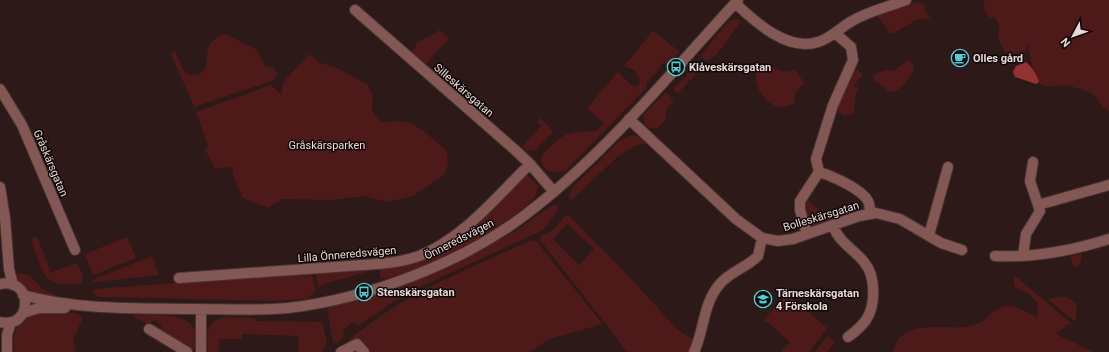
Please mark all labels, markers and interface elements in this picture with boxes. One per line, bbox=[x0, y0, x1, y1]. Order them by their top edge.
north arrow bbox=[1053, 16, 1093, 56]
text: N bbox=[1058, 35, 1073, 49]
cafe icon: Olles gård bbox=[950, 48, 970, 68]
place label: Olles gård bbox=[973, 52, 1023, 65]
bus stop icon: Klåveskärsgatan bbox=[666, 57, 686, 77]
street label: Silleskärsgatan bbox=[431, 61, 496, 120]
place label: Klåveskärsgatan bbox=[689, 61, 771, 74]
street label: Gråskärsgatan bbox=[31, 128, 70, 199]
park label: Gråskärsparken bbox=[289, 139, 365, 152]
street label: Bolleskärsgatan bbox=[782, 199, 861, 234]
street label: Önneredsvägen bbox=[422, 216, 496, 263]
street label: Lilla Önneredsvägen bbox=[297, 244, 397, 265]
bus stop icon: Stenskärsgatan bbox=[354, 282, 374, 302]
place label: Stenskärsgatan bbox=[377, 286, 455, 299]
place label: Tärneskärsgatan 4 Förskola bbox=[776, 287, 859, 313]
school or university icon: Tärneskärsgatan 4 Förskola bbox=[753, 289, 773, 309]

